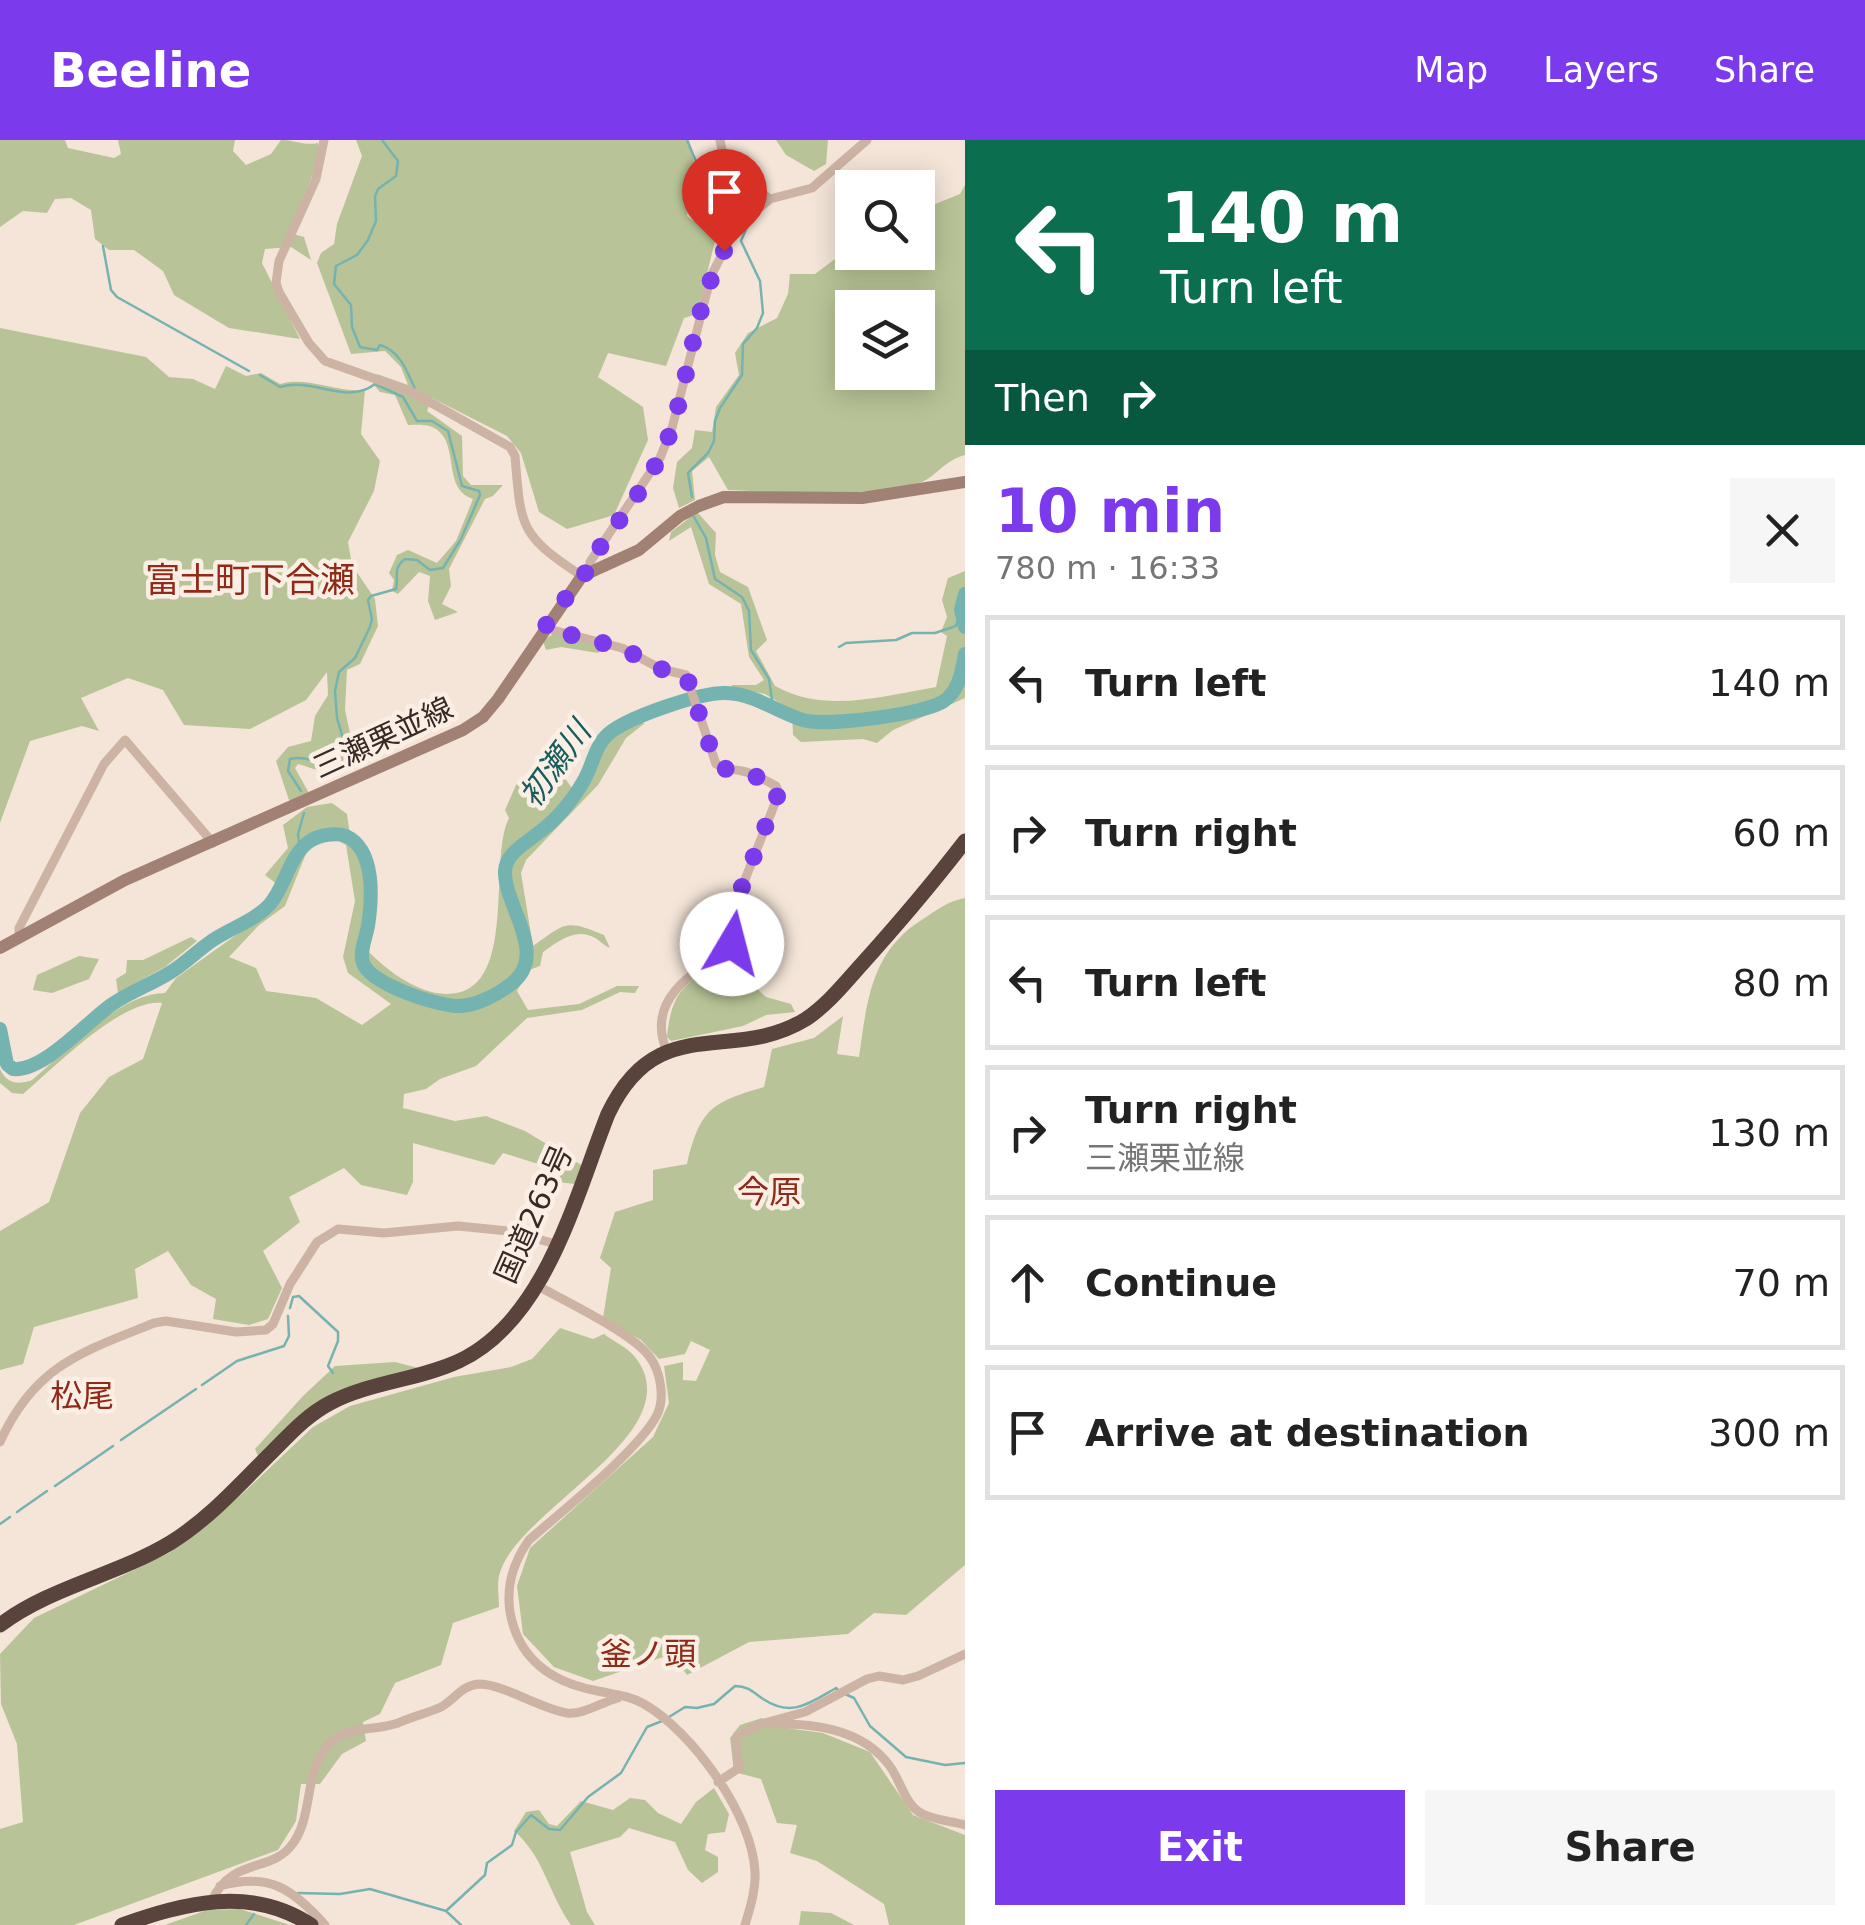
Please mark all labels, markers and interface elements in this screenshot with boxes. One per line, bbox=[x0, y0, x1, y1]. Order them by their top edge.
text: Beeline bbox=[50, 42, 251, 98]
text: Map bbox=[1414, 50, 1488, 90]
text: Layers bbox=[1543, 50, 1659, 90]
text: Share bbox=[1714, 50, 1815, 90]
pin bbox=[682, 149, 767, 252]
icon: arrive bbox=[697, 164, 752, 219]
map controls bbox=[835, 170, 935, 390]
button: search bbox=[835, 170, 935, 270]
text: 140 m bbox=[1160, 177, 1403, 259]
icon: left bbox=[995, 180, 1125, 310]
text: Turn left bbox=[1160, 261, 1343, 314]
button: layers bbox=[835, 290, 935, 390]
icon: right bbox=[1110, 370, 1165, 425]
text: Then bbox=[995, 376, 1090, 420]
text: 10 min bbox=[995, 476, 1225, 546]
button: close bbox=[1730, 478, 1835, 583]
text: 780 m · 16:33 bbox=[995, 549, 1220, 587]
district label: 富士町下合瀬 bbox=[145, 560, 355, 600]
icon: left bbox=[1000, 655, 1055, 710]
text: Turn left bbox=[1085, 661, 1266, 705]
text: 140 m bbox=[1708, 661, 1830, 705]
street label: 三瀬栗並線 bbox=[307, 690, 458, 785]
water label: 初瀬川 bbox=[511, 712, 600, 814]
icon: right bbox=[1000, 805, 1055, 860]
text: Turn right bbox=[1085, 811, 1297, 855]
text: 60 m bbox=[1733, 811, 1830, 855]
position arrow bbox=[680, 892, 784, 996]
icon: left bbox=[1000, 955, 1055, 1010]
text: Turn left bbox=[1085, 961, 1266, 1005]
text: 80 m bbox=[1733, 961, 1830, 1005]
text: Turn right bbox=[1085, 1088, 1297, 1132]
icon: right bbox=[1000, 1105, 1055, 1160]
text: 130 m bbox=[1708, 1111, 1830, 1155]
street label: 国道263号 bbox=[488, 1139, 579, 1288]
text: 三瀬栗並線 bbox=[1085, 1139, 1245, 1177]
district label: 今原 bbox=[737, 1173, 801, 1211]
icon: ahead bbox=[1000, 1255, 1055, 1310]
text: Continue bbox=[1085, 1261, 1277, 1305]
text: 70 m bbox=[1733, 1261, 1830, 1305]
district label: 松尾 bbox=[50, 1377, 114, 1415]
icon: arrive bbox=[1000, 1405, 1055, 1460]
text: Arrive at destination bbox=[1085, 1411, 1530, 1455]
text: 300 m bbox=[1708, 1411, 1830, 1455]
district label: 釜ノ頭 bbox=[600, 1635, 696, 1673]
button: Exit bbox=[995, 1790, 1405, 1905]
button: Share bbox=[1425, 1790, 1835, 1905]

